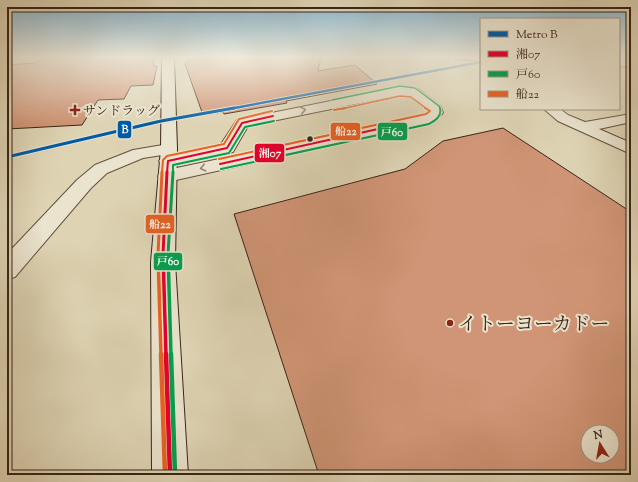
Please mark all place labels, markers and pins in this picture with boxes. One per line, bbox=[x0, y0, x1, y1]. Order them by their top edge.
place label: サンドラッグ bbox=[83, 103, 160, 121]
marker: サンドラッグ bbox=[70, 105, 80, 115]
unlabelled marker bbox=[305, 134, 315, 144]
place label: イトーヨーカドー bbox=[458, 312, 610, 339]
marker: イトーヨーカドー bbox=[445, 318, 455, 328]

